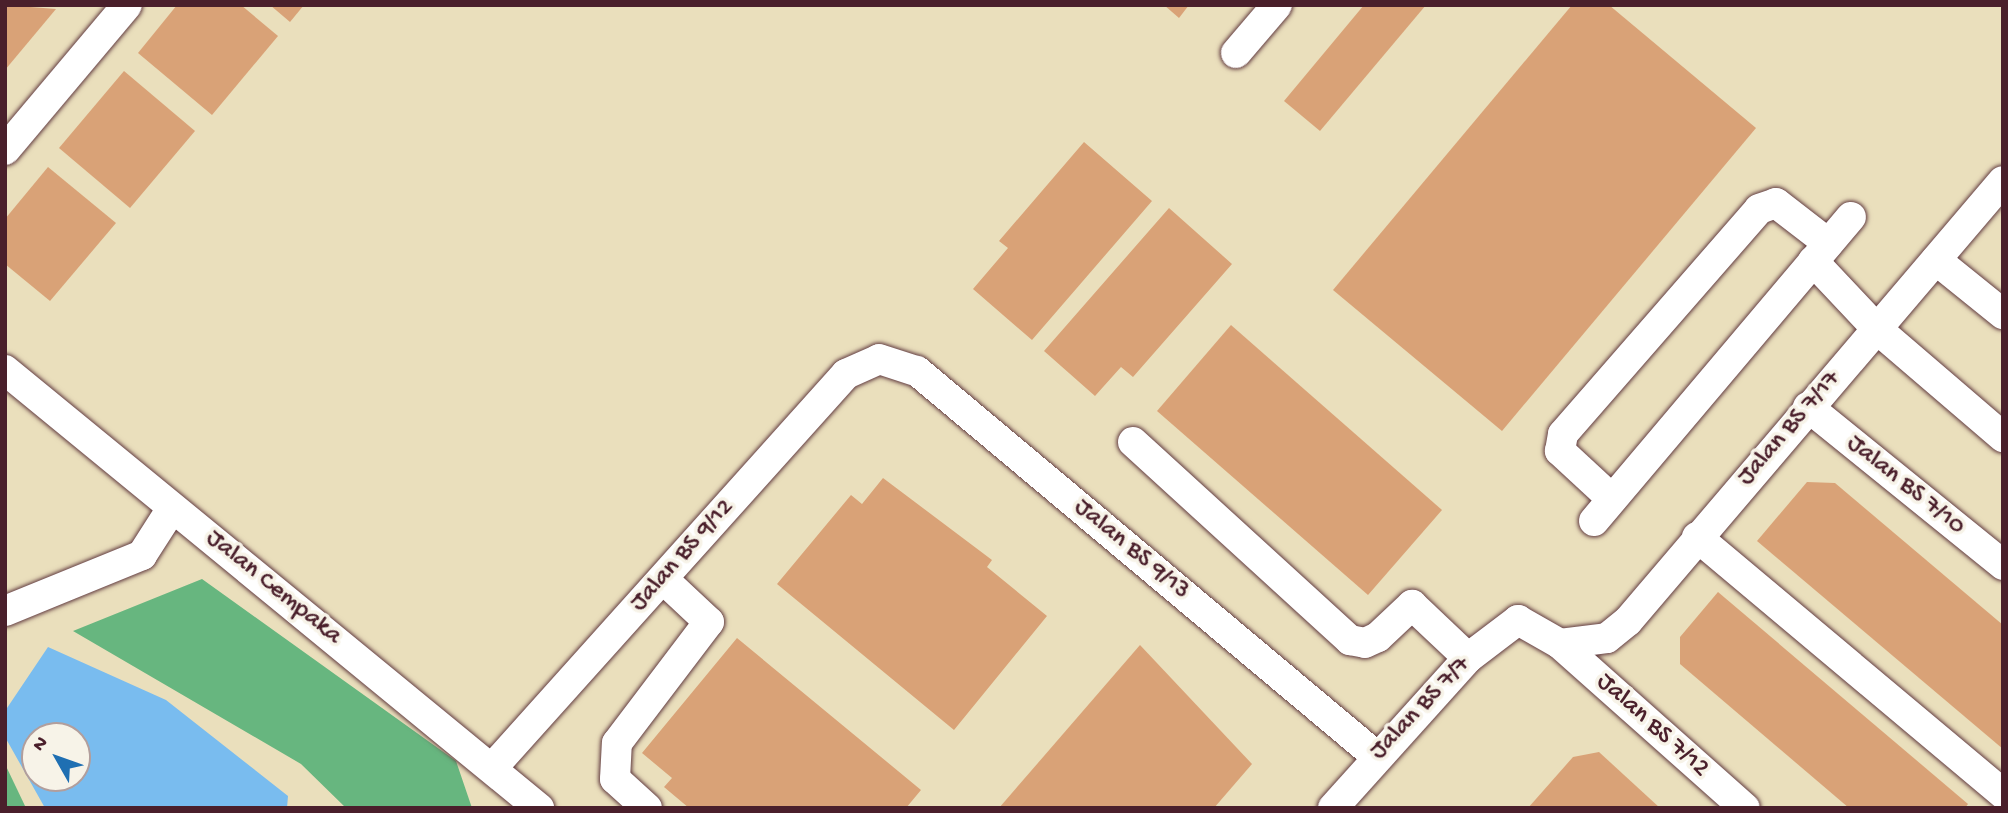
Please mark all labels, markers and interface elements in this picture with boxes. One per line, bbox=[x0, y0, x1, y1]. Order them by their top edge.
street label: Jalan BS 7/17 bbox=[1732, 365, 1848, 493]
street label: Jalan BS 7/10 bbox=[1839, 429, 1971, 543]
street label: Jalan BS 9/12 bbox=[624, 493, 742, 619]
street label: Jalan BS 9/13 bbox=[1067, 493, 1195, 607]
street label: Jalan Cempaka bbox=[199, 524, 347, 652]
street label: Jalan BS 7/7 bbox=[1364, 651, 1478, 767]
street label: Jalan BS 7/12 bbox=[1589, 667, 1715, 785]
north arrow bbox=[21, 722, 91, 792]
text: N bbox=[28, 732, 54, 757]

